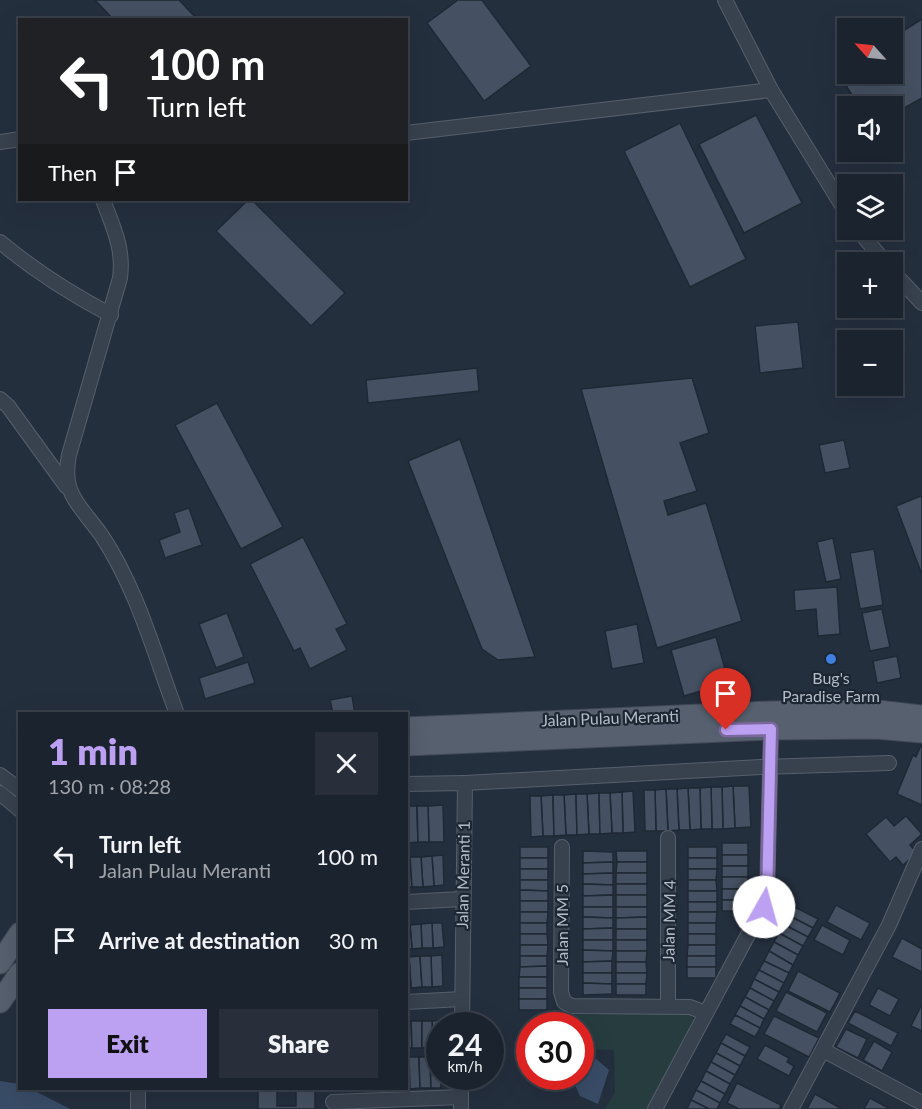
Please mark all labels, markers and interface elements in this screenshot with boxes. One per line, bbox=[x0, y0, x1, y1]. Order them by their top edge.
north arrow bbox=[837, 18, 903, 84]
map controls bbox=[837, 18, 903, 396]
text: 100 m bbox=[147, 39, 265, 89]
icon: left bbox=[48, 42, 126, 120]
text: Turn left bbox=[147, 90, 246, 123]
button: sound bbox=[837, 96, 903, 162]
icon: arrive bbox=[109, 156, 142, 189]
text: Then bbox=[48, 159, 97, 186]
button: layers bbox=[837, 174, 903, 240]
button: + bbox=[837, 252, 903, 318]
button: − bbox=[837, 330, 903, 396]
marker: Bug's Paradise Farm bbox=[824, 652, 838, 666]
pin bbox=[700, 668, 751, 730]
place label: Bug's Paradise Farm bbox=[782, 668, 880, 705]
icon: arrive bbox=[709, 677, 742, 710]
street label: Jalan Pulau Meranti bbox=[541, 706, 679, 729]
text: 1 min bbox=[48, 729, 138, 773]
button: close bbox=[315, 732, 378, 795]
text: 130 m · 08:28 bbox=[48, 774, 171, 798]
street label: Jalan Meranti 1 bbox=[452, 821, 473, 929]
text: Turn left bbox=[99, 831, 181, 858]
icon: left bbox=[48, 840, 81, 873]
text: 100 m bbox=[316, 843, 378, 870]
text: Jalan Pulau Meranti bbox=[99, 858, 271, 882]
position arrow bbox=[732, 875, 796, 939]
street label: Jalan MM 4 bbox=[658, 880, 679, 962]
street label: Jalan MM 5 bbox=[552, 884, 571, 966]
icon: arrive bbox=[48, 924, 81, 957]
text: Arrive at destination bbox=[99, 927, 300, 954]
text: 30 m bbox=[329, 927, 378, 954]
button: Exit bbox=[48, 1009, 207, 1078]
button: Share bbox=[219, 1009, 378, 1078]
speed limit sign: 30 bbox=[516, 1012, 594, 1090]
text: 24 bbox=[448, 1026, 482, 1062]
text: km/h bbox=[447, 1057, 483, 1075]

